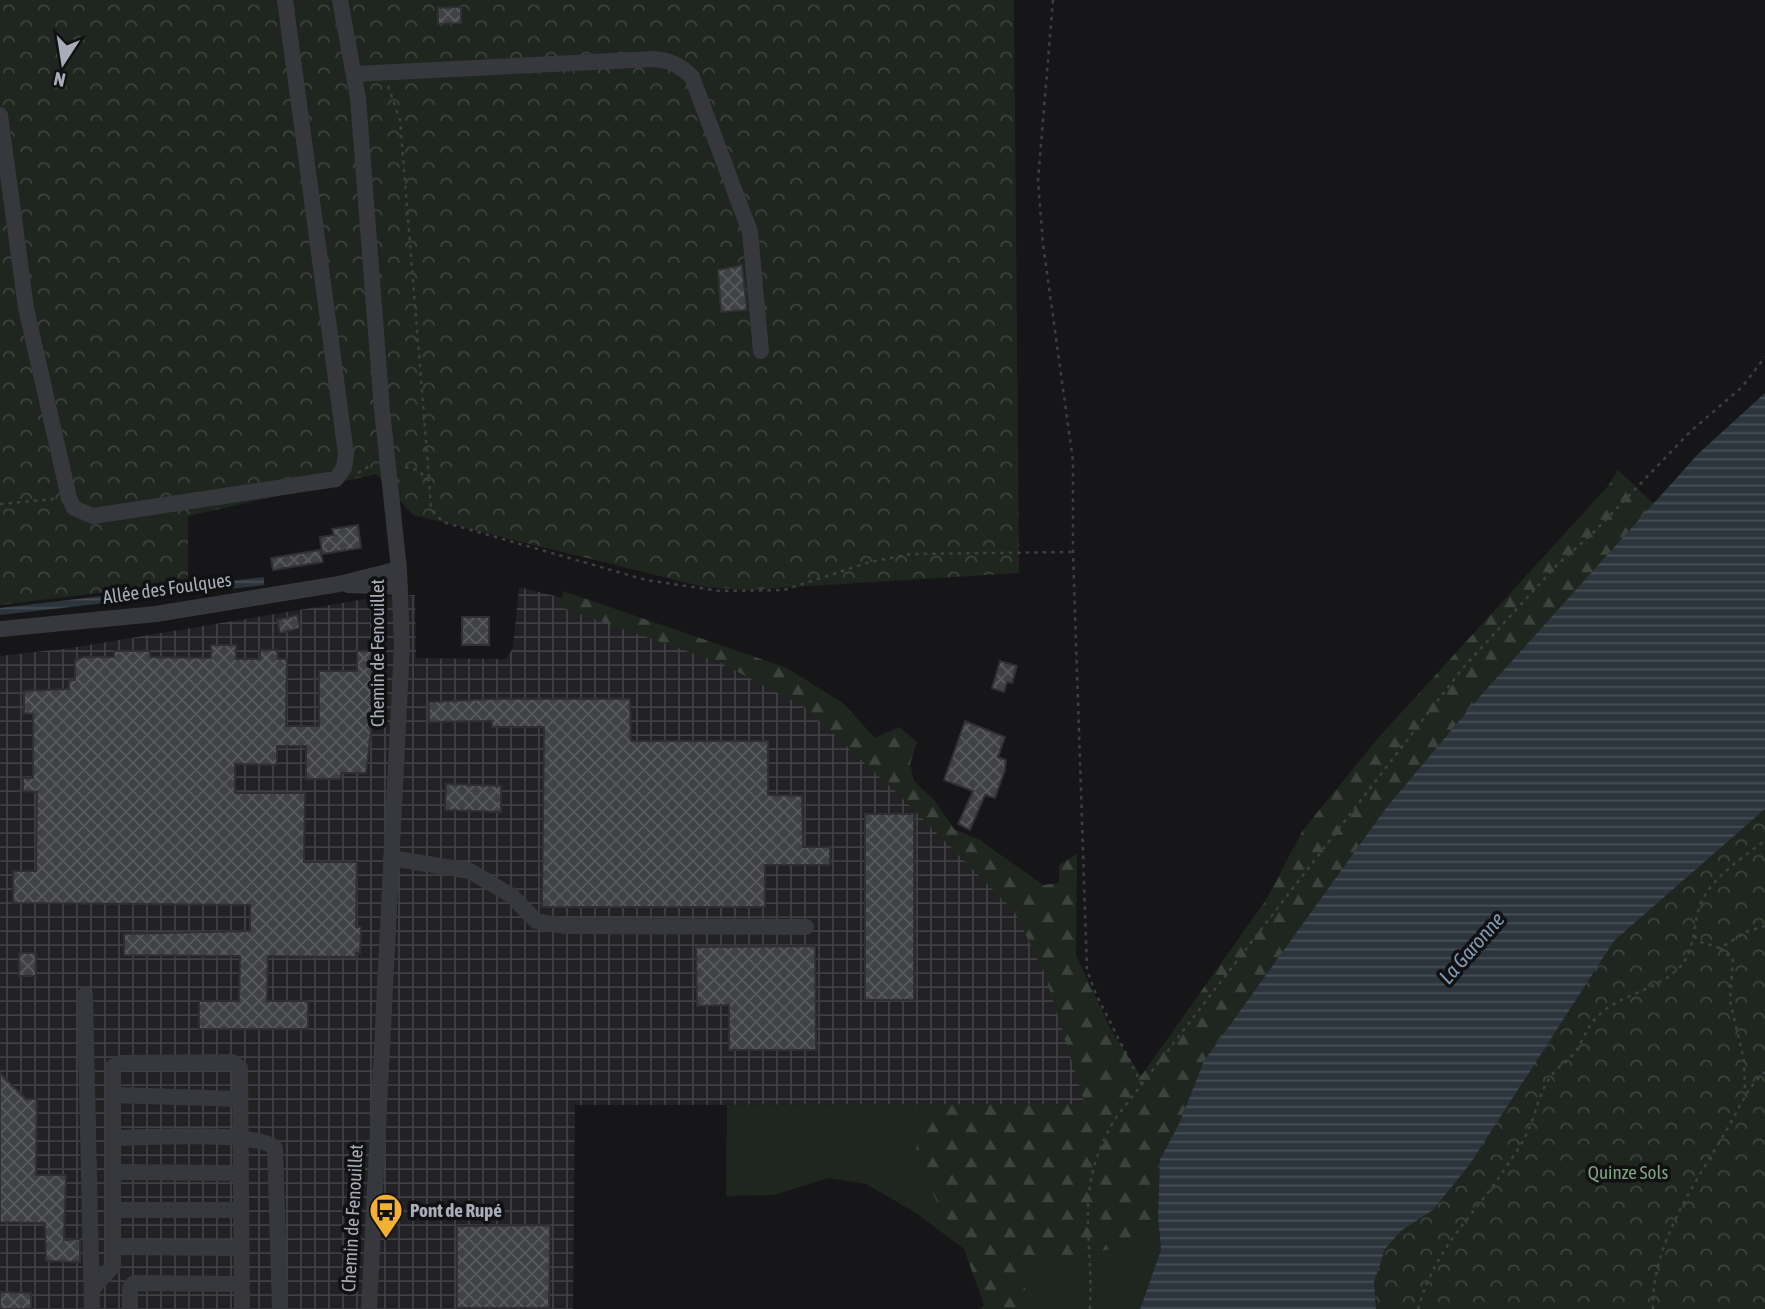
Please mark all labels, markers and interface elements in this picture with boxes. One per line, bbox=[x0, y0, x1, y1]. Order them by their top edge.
north arrow bbox=[28, 28, 98, 98]
text: N bbox=[52, 68, 67, 92]
street label: Allée des Foulques bbox=[101, 568, 233, 608]
street label: Chemin de Fenouillet bbox=[366, 579, 388, 727]
water label: La Garonne bbox=[1434, 907, 1509, 988]
street label: Chemin de Fenouillet bbox=[337, 1143, 367, 1293]
park label: Quinze Sols bbox=[1588, 1161, 1668, 1183]
bus stop icon: Pont de Rupé bbox=[367, 1191, 405, 1240]
place label: Pont de Rupé bbox=[410, 1199, 502, 1221]

